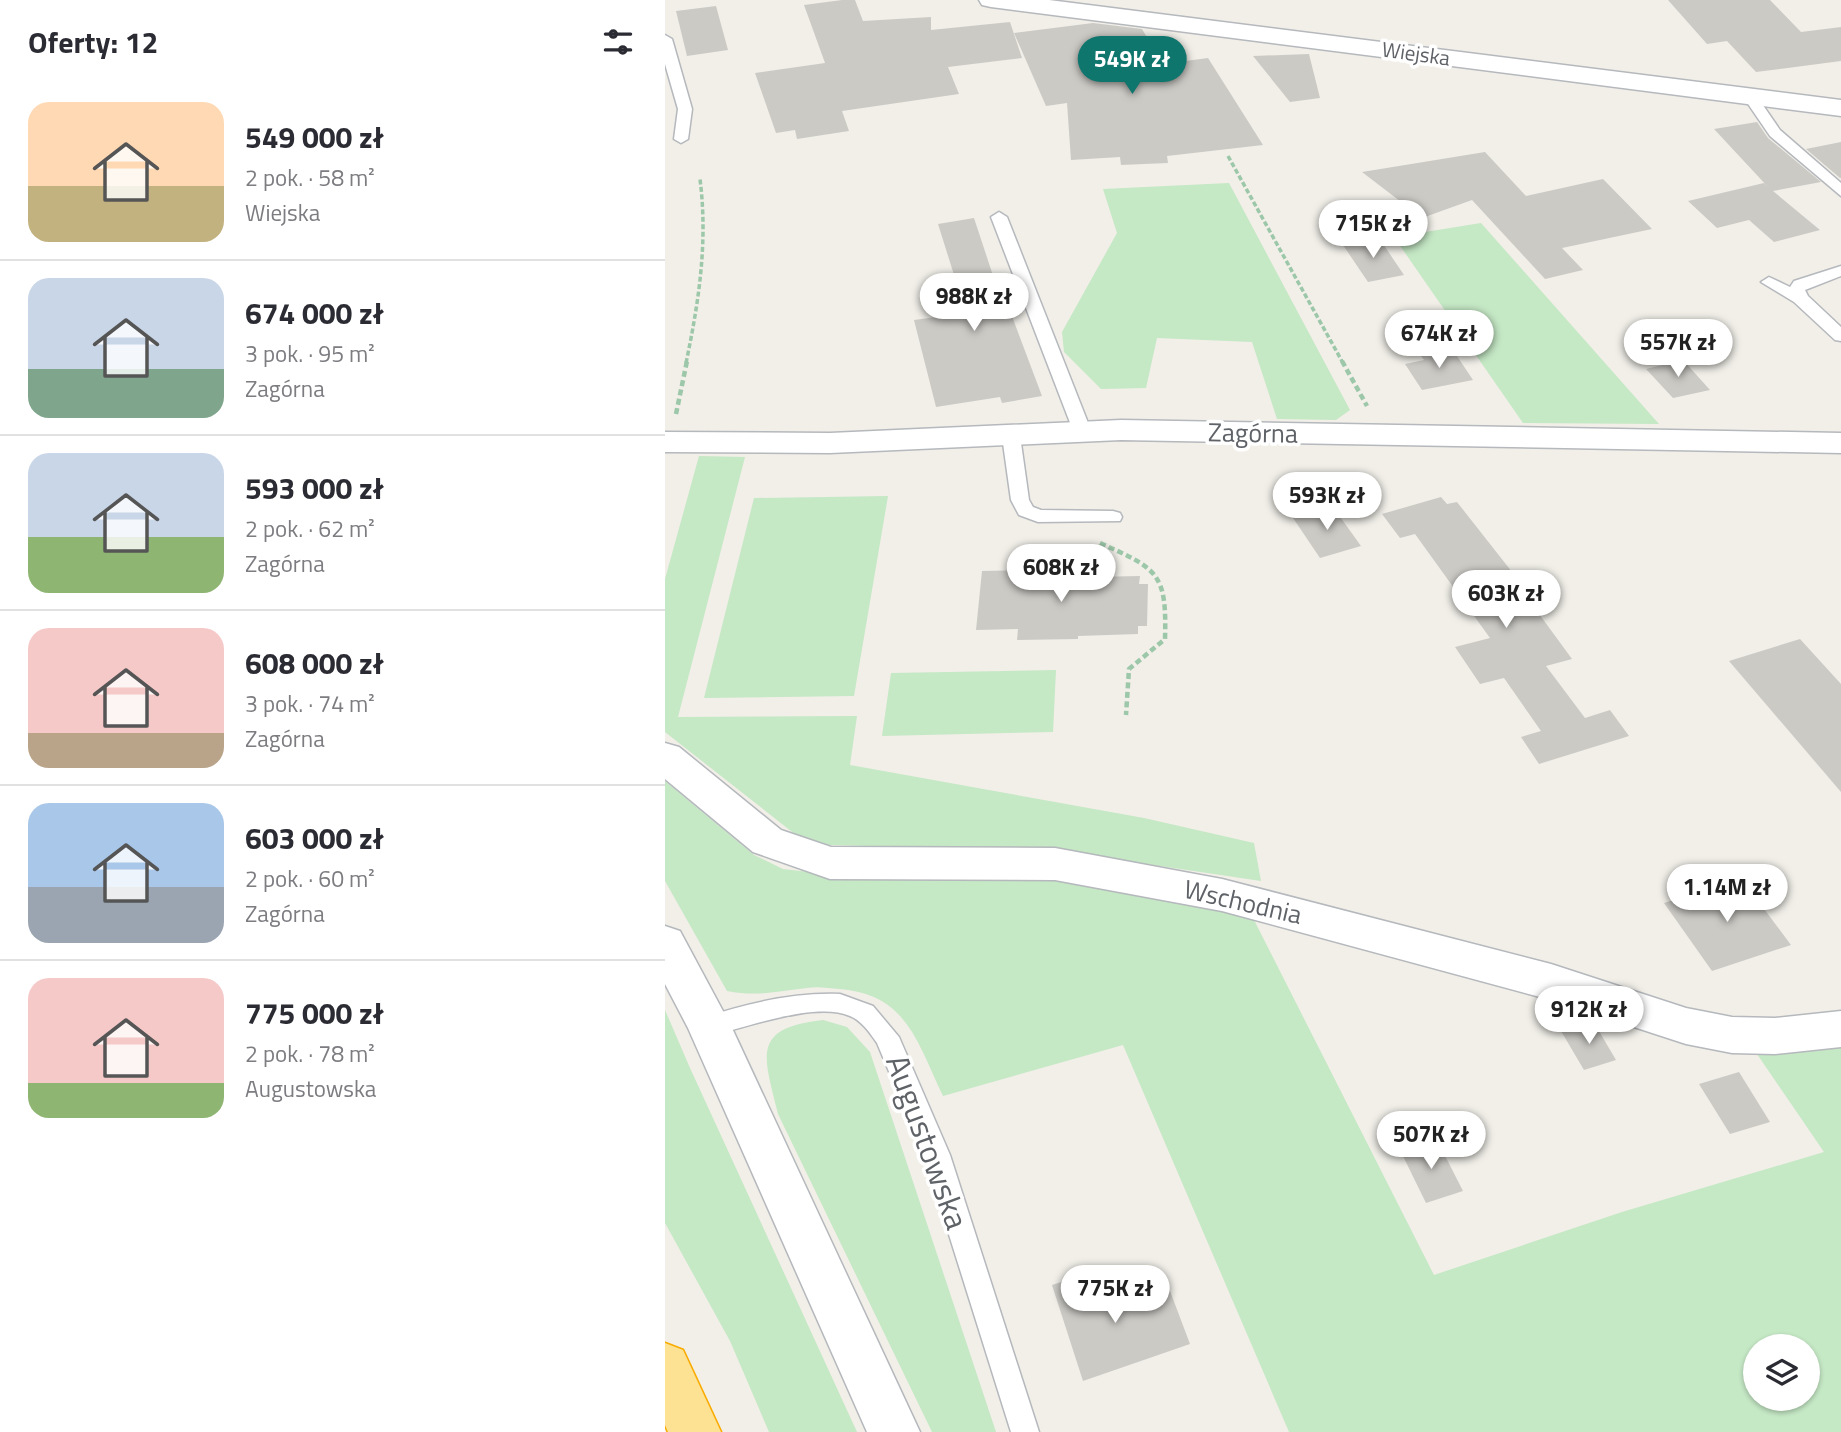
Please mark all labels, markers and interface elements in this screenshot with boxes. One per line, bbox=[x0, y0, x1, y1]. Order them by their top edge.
text: Oferty: 12 bbox=[28, 19, 158, 65]
icon: filters bbox=[599, 23, 637, 61]
street label: Wiejska bbox=[1380, 32, 1453, 74]
pin: 549K zł bbox=[1067, 36, 1197, 96]
text: 549K zł bbox=[1094, 41, 1170, 76]
text: 549 000 zł bbox=[245, 114, 384, 160]
icon: home bbox=[84, 130, 168, 214]
text: 2 pok. · 58 m² bbox=[245, 160, 375, 195]
text: Wiejska bbox=[245, 195, 320, 230]
pin: 715K zł bbox=[1308, 201, 1438, 260]
text: 715K zł bbox=[1335, 205, 1411, 240]
pin: 988K zł bbox=[909, 274, 1039, 333]
text: 988K zł bbox=[936, 278, 1012, 313]
text: 674 000 zł bbox=[245, 290, 384, 336]
icon: home bbox=[84, 306, 168, 390]
pin: 674K zł bbox=[1374, 310, 1504, 370]
text: 674K zł bbox=[1401, 315, 1477, 350]
pin: 557K zł bbox=[1613, 320, 1743, 379]
text: 557K zł bbox=[1640, 324, 1716, 359]
text: 3 pok. · 95 m² bbox=[245, 336, 375, 371]
text: Zagórna bbox=[245, 371, 325, 406]
street label: Zagórna bbox=[1208, 412, 1298, 453]
text: 593 000 zł bbox=[245, 465, 384, 511]
pin: 593K zł bbox=[1262, 472, 1392, 532]
text: 593K zł bbox=[1289, 477, 1365, 512]
icon: home bbox=[84, 481, 168, 565]
text: 2 pok. · 62 m² bbox=[245, 511, 375, 546]
pin: 608K zł bbox=[996, 544, 1126, 604]
text: Zagórna bbox=[245, 546, 325, 581]
text: 608K zł bbox=[1023, 549, 1099, 584]
pin: 603K zł bbox=[1441, 570, 1571, 630]
text: 603K zł bbox=[1468, 575, 1544, 610]
text: 608 000 zł bbox=[245, 640, 384, 686]
icon: home bbox=[84, 656, 168, 740]
text: 3 pok. · 74 m² bbox=[245, 686, 375, 721]
text: Zagórna bbox=[245, 721, 325, 756]
text: 603 000 zł bbox=[245, 815, 384, 861]
icon: home bbox=[84, 831, 168, 915]
text: 2 pok. · 60 m² bbox=[245, 861, 375, 896]
pin: 1.14M zł bbox=[1655, 864, 1799, 924]
street label: Wschodnia bbox=[1180, 869, 1306, 934]
text: 1.14M zł bbox=[1683, 869, 1771, 904]
text: Zagórna bbox=[245, 896, 325, 931]
pin: 912K zł bbox=[1524, 986, 1654, 1046]
text: 775 000 zł bbox=[245, 990, 384, 1036]
text: 912K zł bbox=[1551, 991, 1627, 1026]
icon: home bbox=[84, 1006, 168, 1090]
text: 2 pok. · 78 m² bbox=[245, 1036, 375, 1071]
street label: Augustowska bbox=[874, 1048, 982, 1236]
text: Augustowska bbox=[245, 1071, 376, 1106]
pin: 507K zł bbox=[1366, 1112, 1496, 1171]
text: 507K zł bbox=[1393, 1116, 1469, 1151]
pin: 775K zł bbox=[1050, 1266, 1180, 1325]
text: 775K zł bbox=[1077, 1270, 1153, 1305]
map controls bbox=[1743, 1334, 1820, 1411]
button: layers bbox=[1743, 1334, 1820, 1411]

